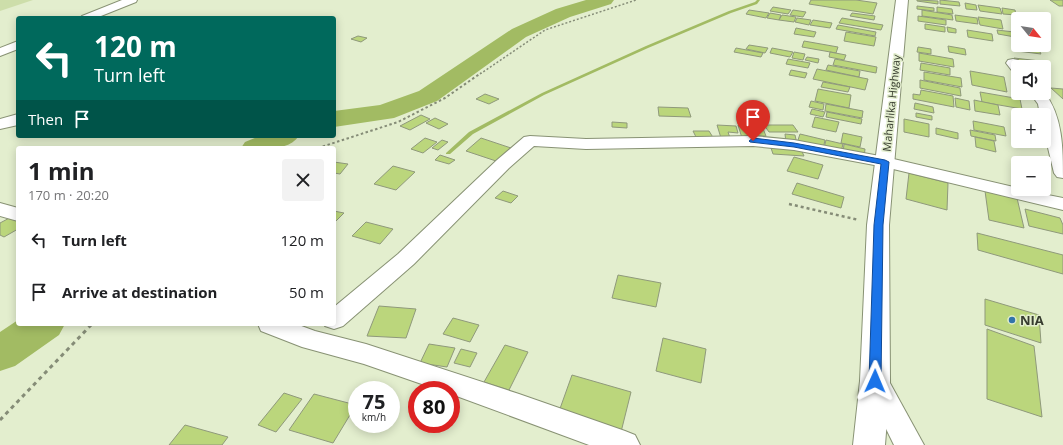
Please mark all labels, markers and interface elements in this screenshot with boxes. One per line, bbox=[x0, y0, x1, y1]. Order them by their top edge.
north arrow bbox=[1011, 12, 1051, 52]
map controls bbox=[1011, 12, 1051, 196]
text: 120 m bbox=[94, 27, 177, 65]
icon: left bbox=[28, 32, 80, 84]
street label: Maharlika Highway bbox=[878, 53, 904, 152]
button: sound bbox=[1011, 60, 1051, 100]
text: Turn left bbox=[94, 63, 165, 87]
pin bbox=[736, 100, 770, 141]
icon: arrive bbox=[742, 106, 764, 128]
icon: arrive bbox=[71, 108, 93, 130]
button: + bbox=[1011, 108, 1051, 148]
text: Then bbox=[28, 109, 63, 129]
text: 1 min bbox=[28, 154, 95, 187]
button: − bbox=[1011, 156, 1051, 196]
button: close bbox=[282, 159, 324, 201]
text: 170 m · 20:20 bbox=[28, 186, 109, 204]
icon: left bbox=[28, 229, 50, 251]
text: Turn left bbox=[62, 230, 127, 250]
text: 120 m bbox=[280, 230, 324, 250]
icon: arrive bbox=[28, 281, 50, 303]
text: Arrive at destination bbox=[62, 282, 217, 302]
text: 50 m bbox=[289, 282, 324, 302]
place label: NIA bbox=[1020, 311, 1044, 329]
marker: NIA bbox=[1007, 315, 1017, 325]
position arrow bbox=[854, 360, 896, 402]
speed limit sign: 80 bbox=[408, 381, 460, 433]
text: 75 bbox=[363, 388, 385, 415]
text: km/h bbox=[362, 410, 386, 424]

